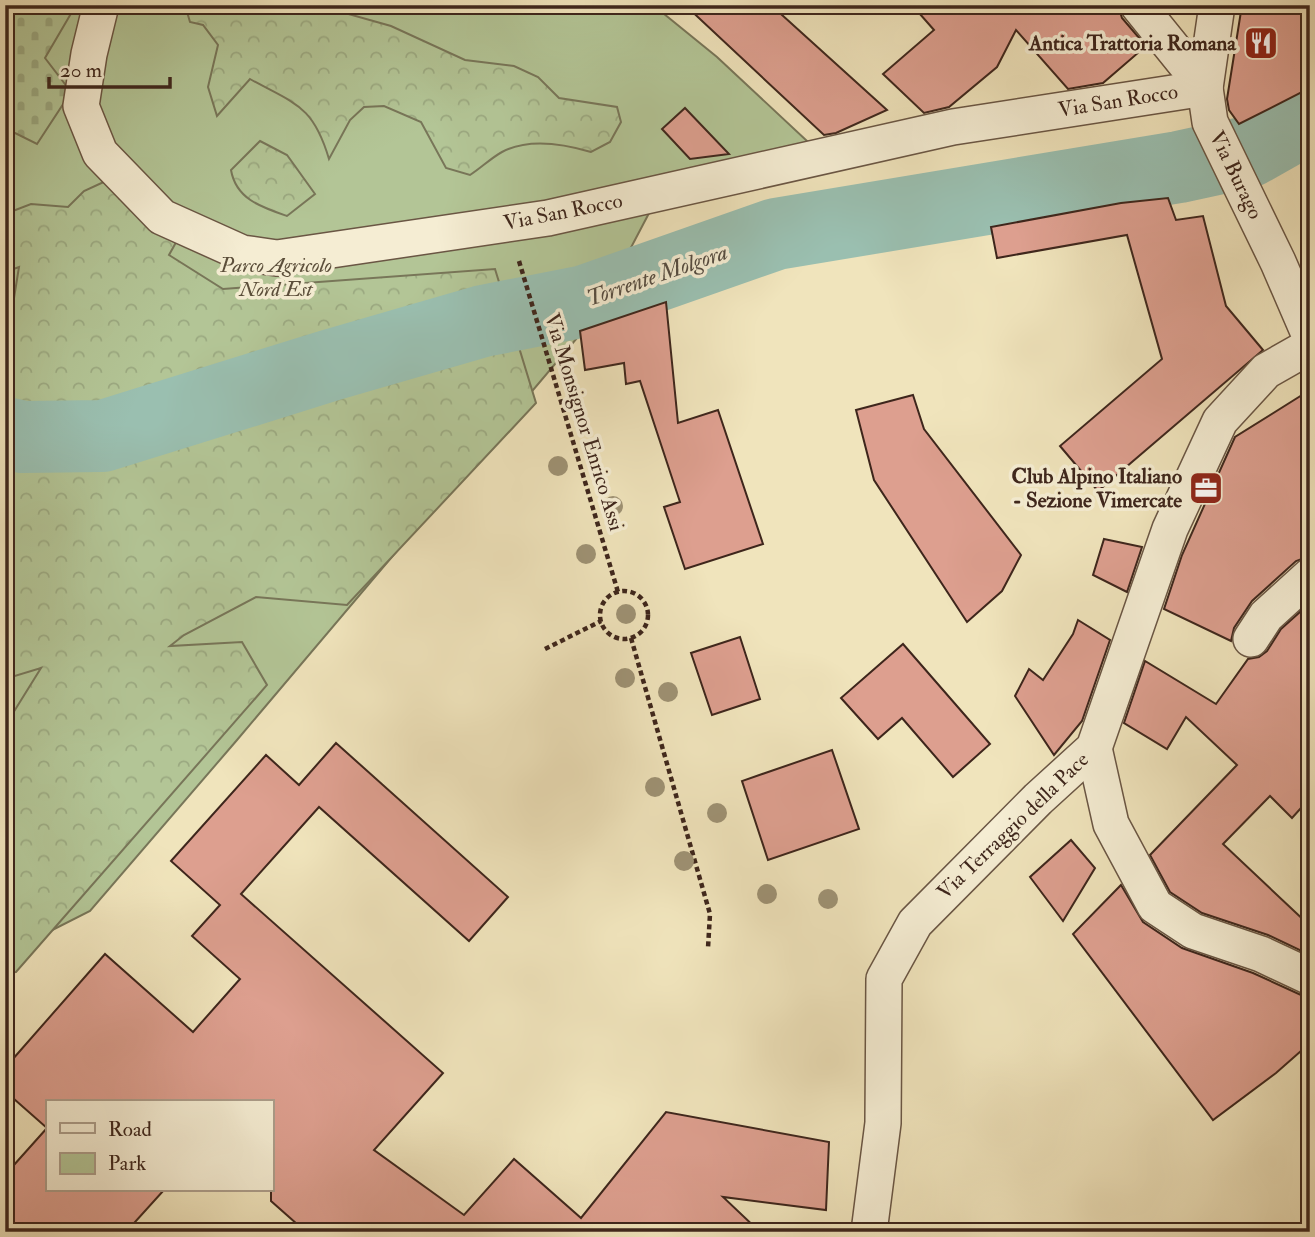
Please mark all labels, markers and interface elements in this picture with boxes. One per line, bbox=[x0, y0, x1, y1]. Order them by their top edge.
restaurant icon: Antica Trattoria Romana bbox=[1242, 24, 1280, 62]
place label: Antica Trattoria Romana bbox=[1028, 30, 1237, 57]
scale bar bbox=[49, 46, 170, 90]
text: 20 m bbox=[60, 57, 102, 84]
street label: Via San Rocco bbox=[1056, 78, 1180, 124]
street label: Via Burago bbox=[1203, 126, 1269, 224]
street label: Via San Rocco bbox=[501, 187, 625, 237]
water label: Torrente Molgora bbox=[583, 237, 732, 313]
park label: Parco Agricolo Nord Est bbox=[219, 252, 332, 303]
street label: Via Monsignor Enrico Assi bbox=[538, 310, 630, 534]
place label: Club Alpino Italiano - Sezione Vimercate bbox=[1012, 463, 1182, 514]
office icon: Club Alpino Italiano - Sezione Vimercate bbox=[1187, 469, 1225, 507]
street label: Via Terraggio della Pace bbox=[931, 746, 1095, 905]
legend bbox=[46, 1100, 273, 1192]
text: Road bbox=[108, 1116, 153, 1143]
text: Park bbox=[108, 1150, 146, 1177]

